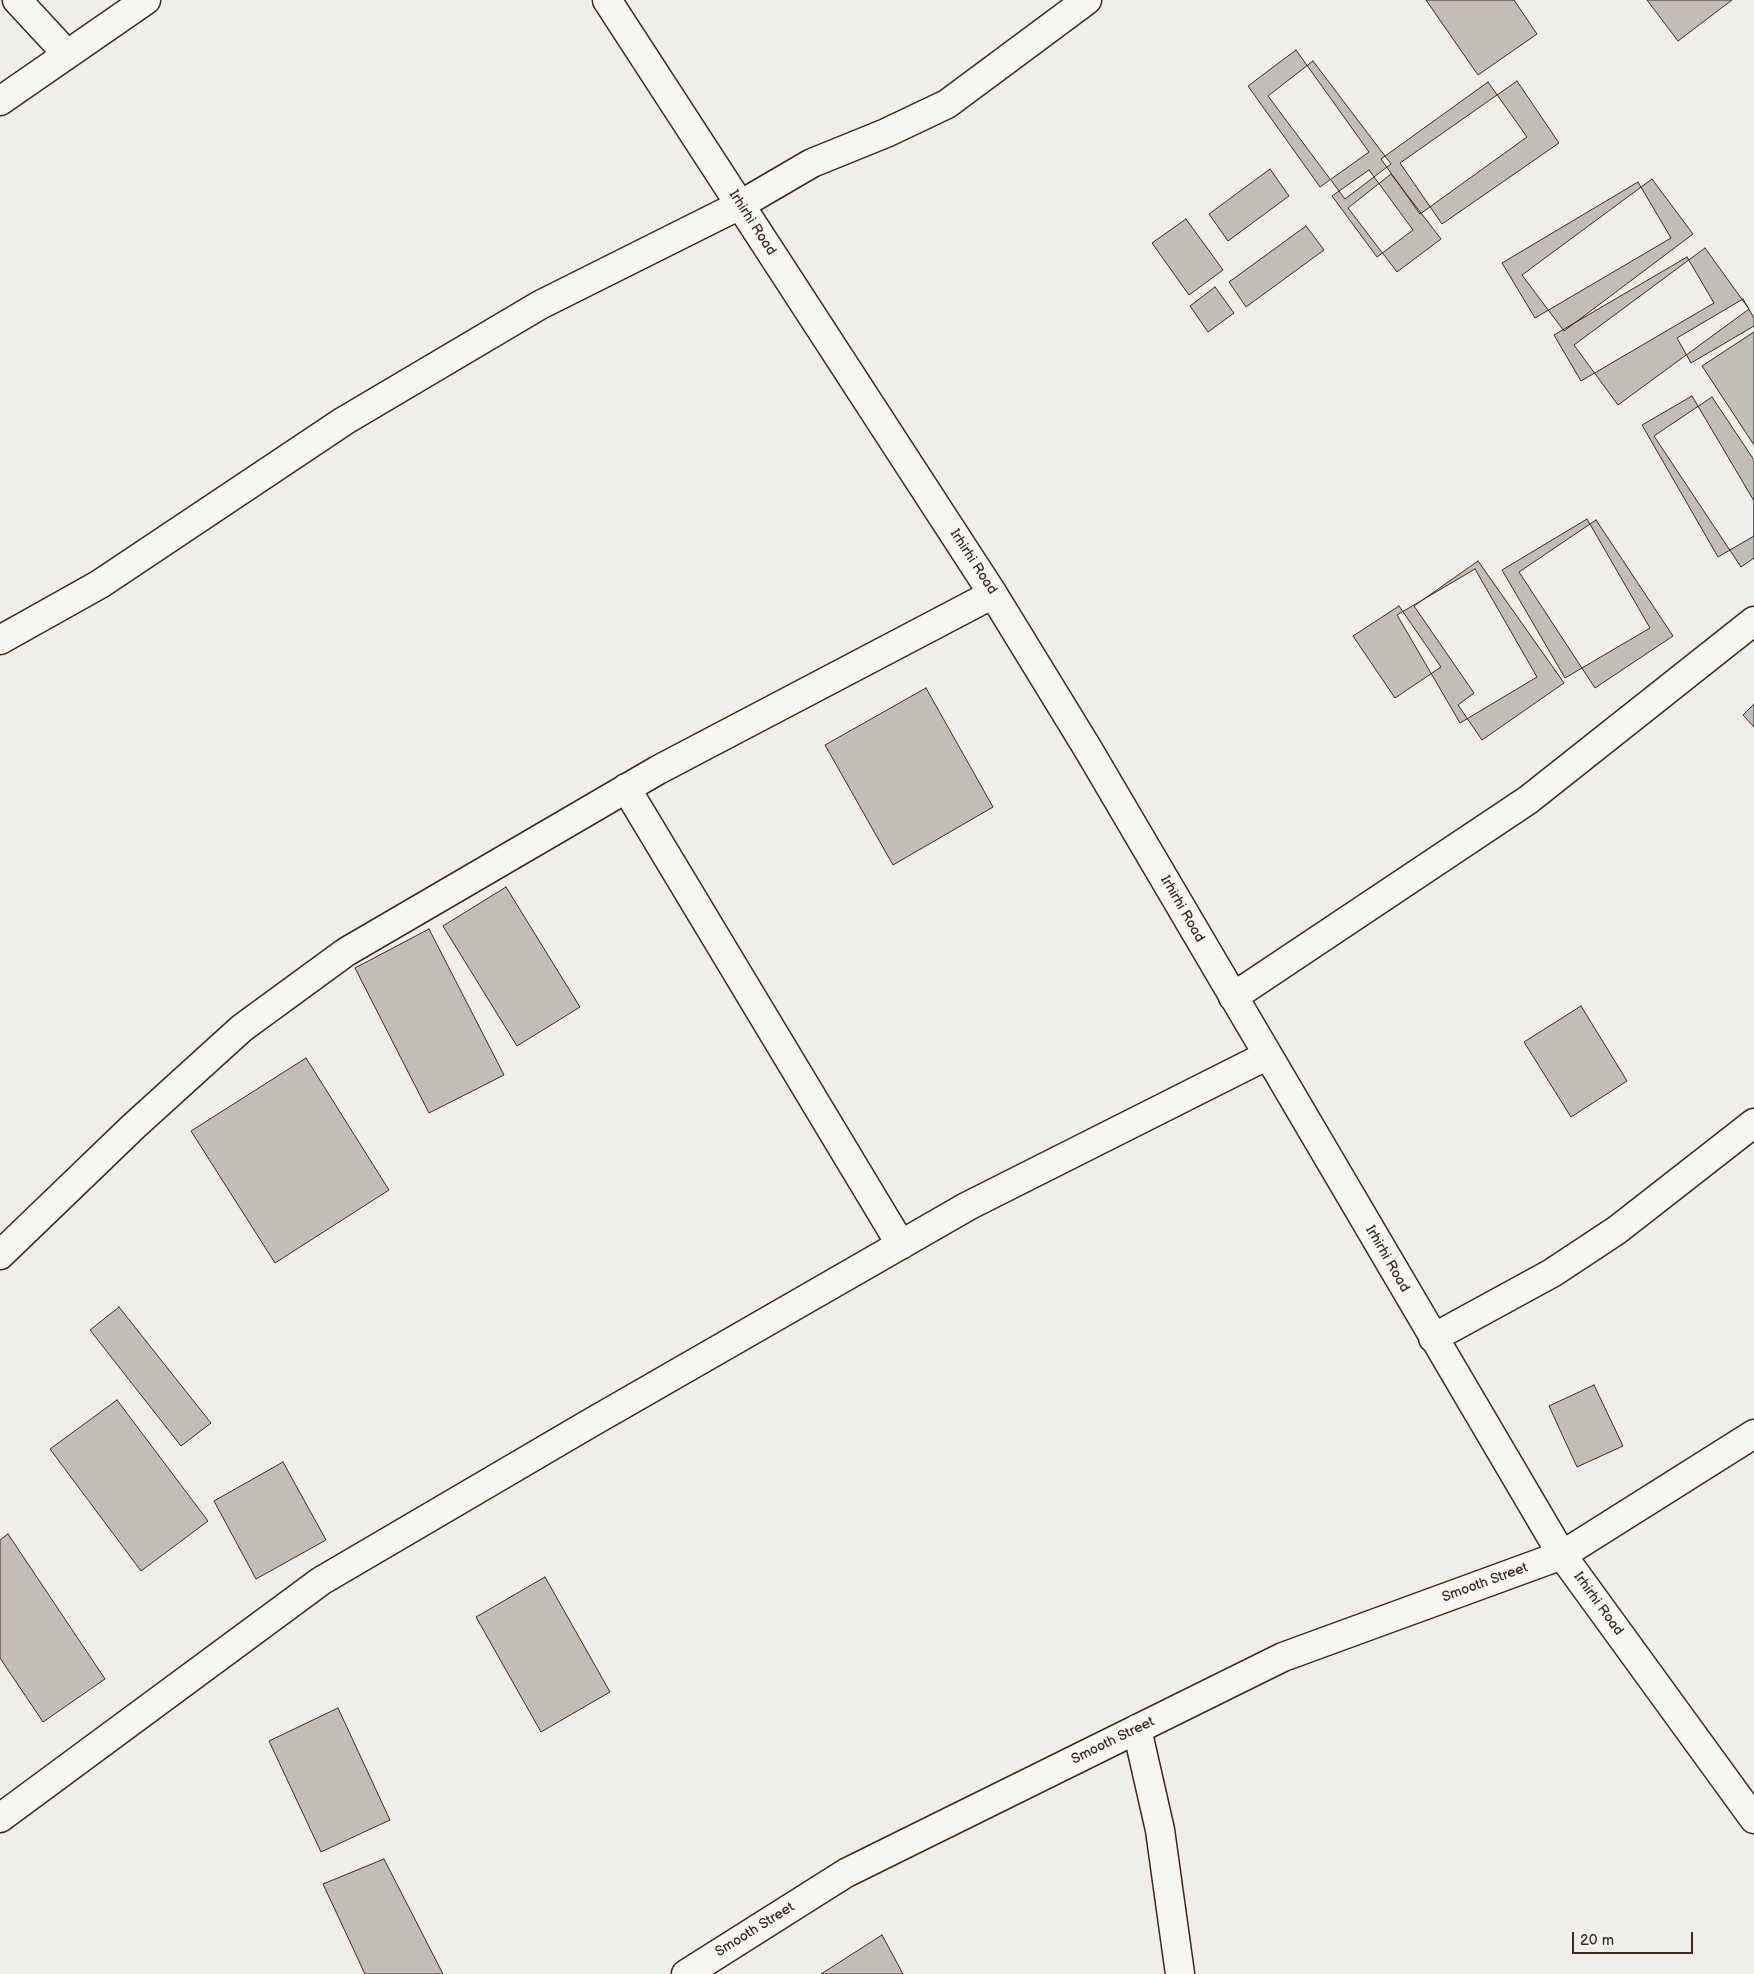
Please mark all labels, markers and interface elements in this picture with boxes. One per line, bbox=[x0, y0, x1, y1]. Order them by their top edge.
street label: Irhirhi Road bbox=[725, 187, 779, 259]
street label: Irhirhi Road bbox=[946, 526, 1000, 598]
street label: Irhirhi Road bbox=[1156, 873, 1208, 945]
street label: Irhirhi Road bbox=[1361, 1223, 1413, 1295]
street label: Smooth Street bbox=[1440, 1560, 1530, 1606]
street label: Irhirhi Road bbox=[1569, 1569, 1627, 1639]
street label: Smooth Street bbox=[1069, 1714, 1157, 1768]
street label: Smooth Street bbox=[712, 1899, 798, 1961]
scale bar bbox=[1574, 1922, 1695, 1954]
text: 20 m bbox=[1580, 1931, 1614, 1950]

